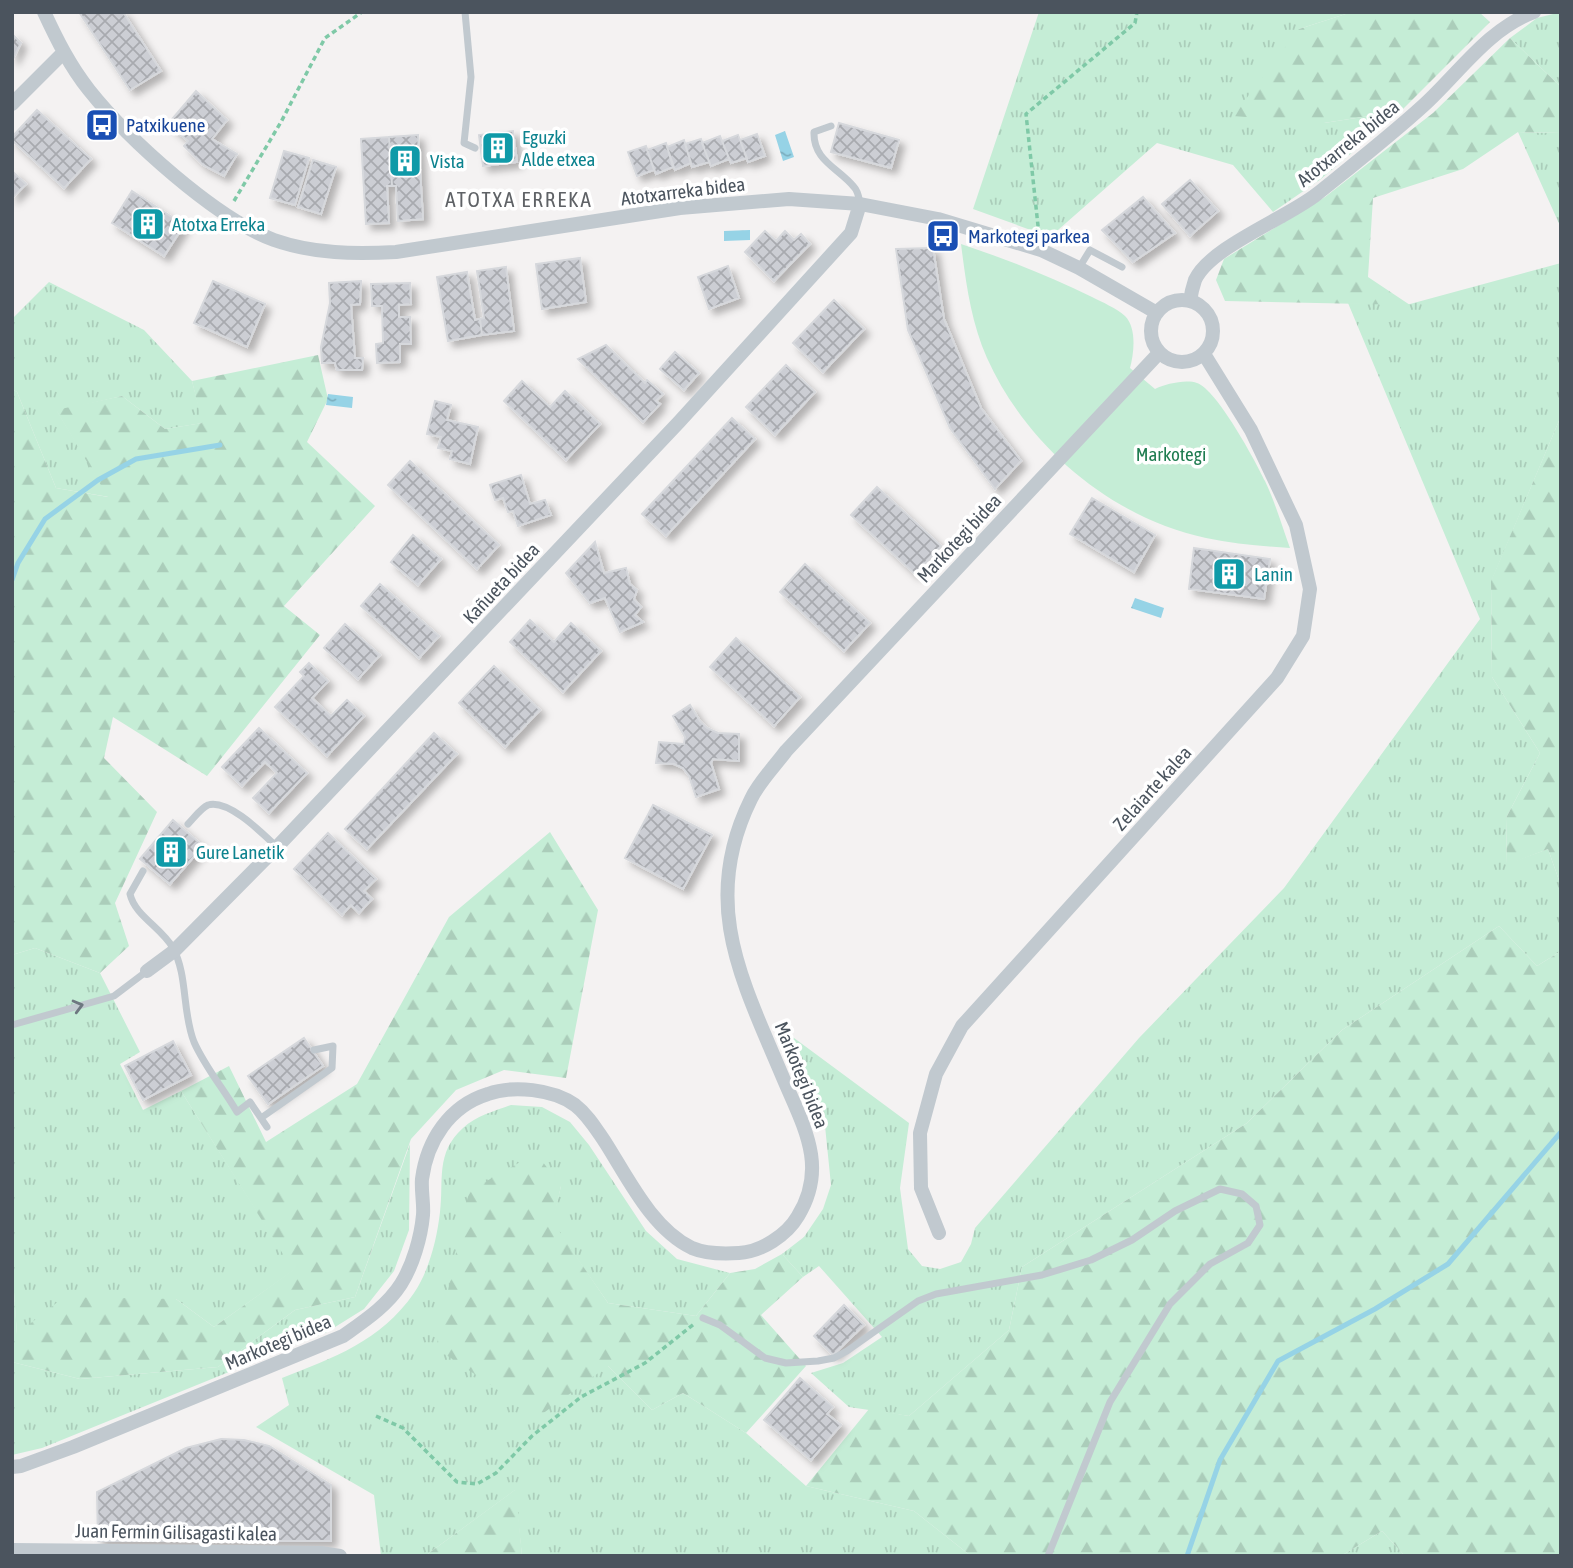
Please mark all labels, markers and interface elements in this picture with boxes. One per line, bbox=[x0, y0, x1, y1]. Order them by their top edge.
street label: Atotxarreka bidea bbox=[1293, 95, 1403, 191]
bus stop icon: Patxikuene bbox=[83, 106, 121, 144]
place label: Patxikuene bbox=[126, 114, 205, 136]
place label: Eguzki Alde etxea bbox=[522, 126, 595, 170]
building icon: Eguzki Alde etxea bbox=[479, 129, 517, 167]
building icon: Vista bbox=[386, 142, 424, 180]
place label: Vista bbox=[430, 150, 465, 172]
street label: Atotxarreka bidea bbox=[620, 172, 746, 210]
district label: ATOTXA ERREKA bbox=[445, 187, 593, 211]
building icon: Atotxa Erreka bbox=[129, 205, 167, 243]
place label: Atotxa Erreka bbox=[172, 213, 265, 235]
bus stop icon: Markotegi parkea bbox=[924, 217, 962, 255]
place label: Markotegi parkea bbox=[968, 225, 1090, 247]
park label: Markotegi bbox=[1136, 443, 1206, 465]
street label: Markotegi bidea bbox=[912, 489, 1006, 587]
street label: Kañueta bidea bbox=[458, 538, 544, 628]
building icon: Lanin bbox=[1210, 555, 1248, 593]
place label: Lanin bbox=[1254, 563, 1293, 585]
street label: Zelaiarte kalea bbox=[1108, 741, 1196, 835]
building icon: Gure Lanetik bbox=[152, 833, 190, 871]
place label: Gure Lanetik bbox=[196, 841, 285, 863]
one-way arrow bbox=[71, 1000, 83, 1014]
street label: Markotegi bidea bbox=[771, 1019, 833, 1131]
street label: Markotegi bidea bbox=[222, 1310, 334, 1374]
street label: Juan Fermin Gilisagasti kalea bbox=[75, 1519, 277, 1545]

